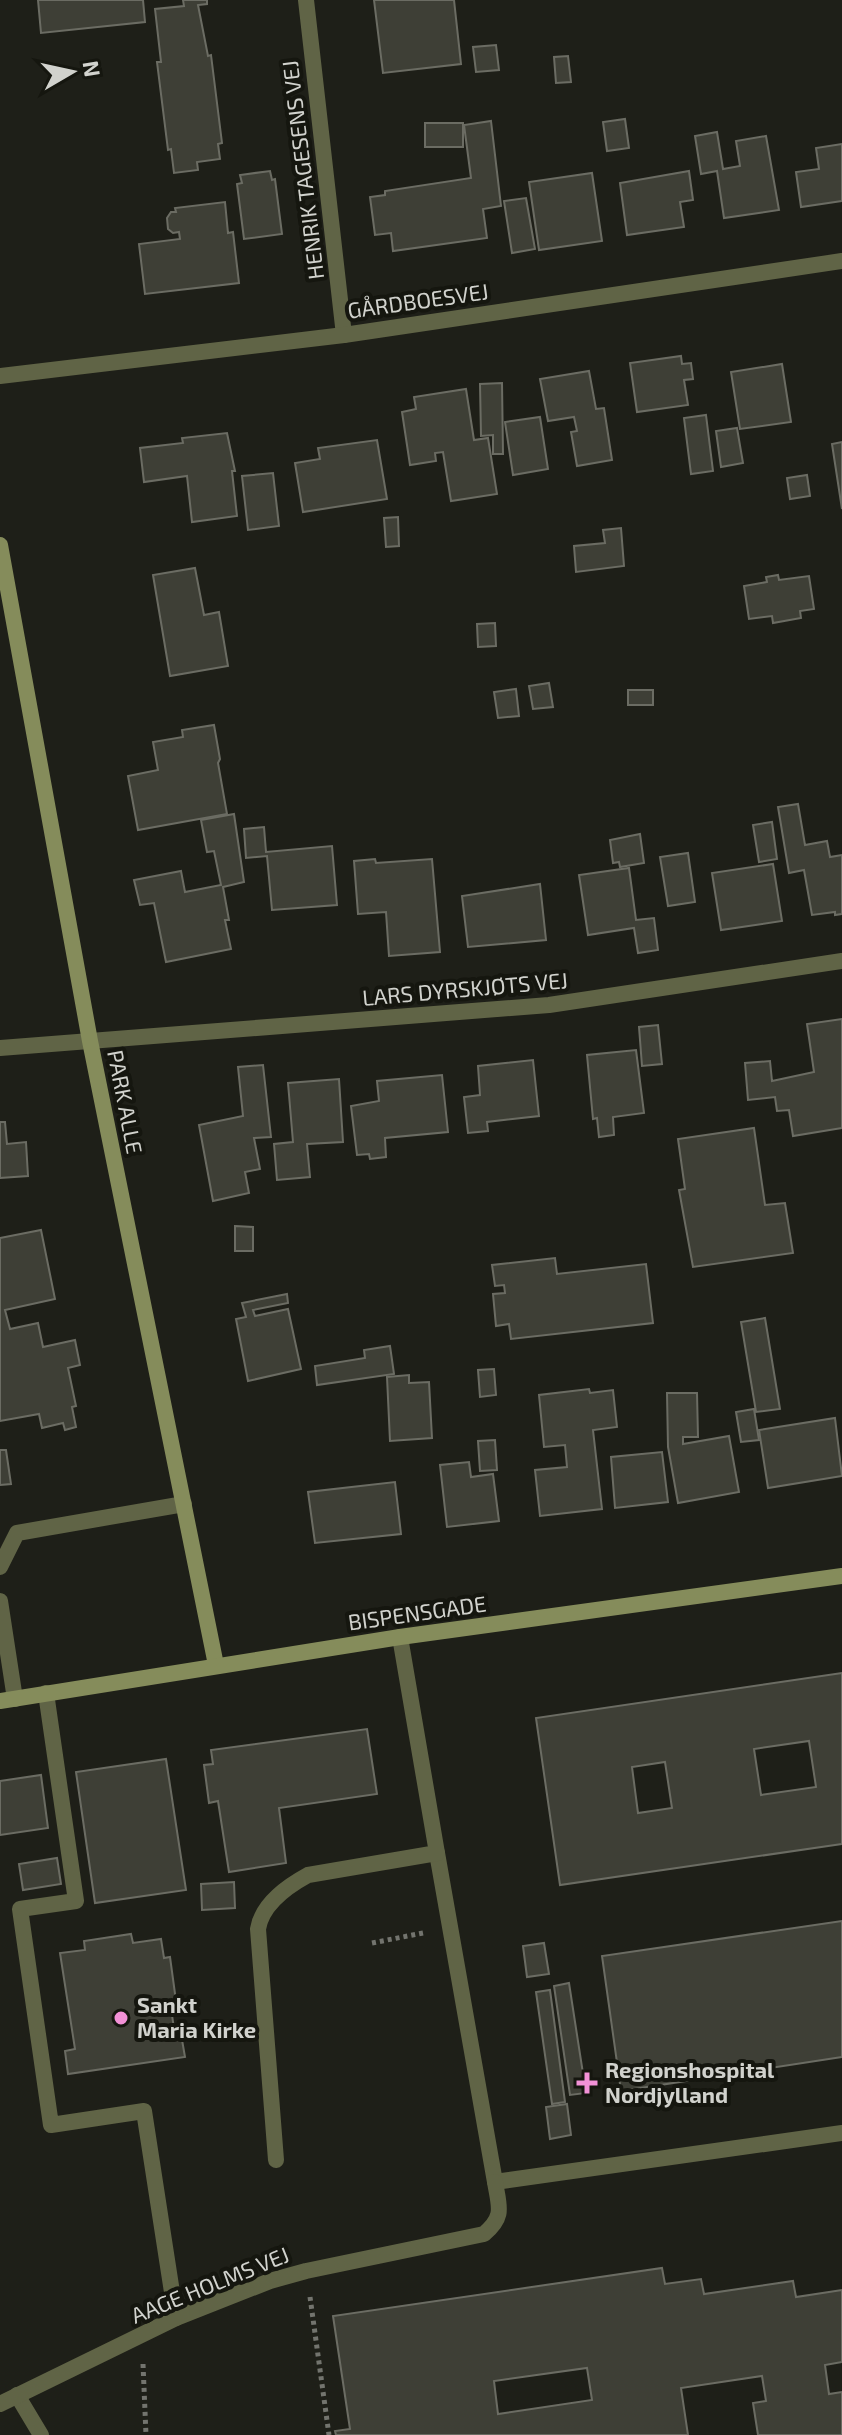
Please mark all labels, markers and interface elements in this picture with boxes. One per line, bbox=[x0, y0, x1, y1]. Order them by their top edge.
north arrow bbox=[32, 32, 112, 112]
text: N bbox=[79, 59, 107, 79]
street label: HENRIK TAGESENS VEJ bbox=[276, 59, 328, 281]
street label: GÅRDBOESVEJ bbox=[346, 277, 490, 323]
street label: LARS DYRSKJØTS VEJ bbox=[361, 966, 569, 1010]
street label: PARK ALLE bbox=[103, 1048, 149, 1156]
street label: BISPENSGADE bbox=[346, 1589, 488, 1635]
place label: Sankt Maria Kirke bbox=[137, 1991, 256, 2042]
marker: Sankt Maria Kirke bbox=[112, 2009, 130, 2027]
place label: Regionshospital Nordjylland bbox=[605, 2056, 775, 2108]
marker: Regionshospital Nordjylland bbox=[576, 2072, 598, 2094]
street label: AAGE HOLMS VEJ bbox=[127, 2241, 292, 2328]

